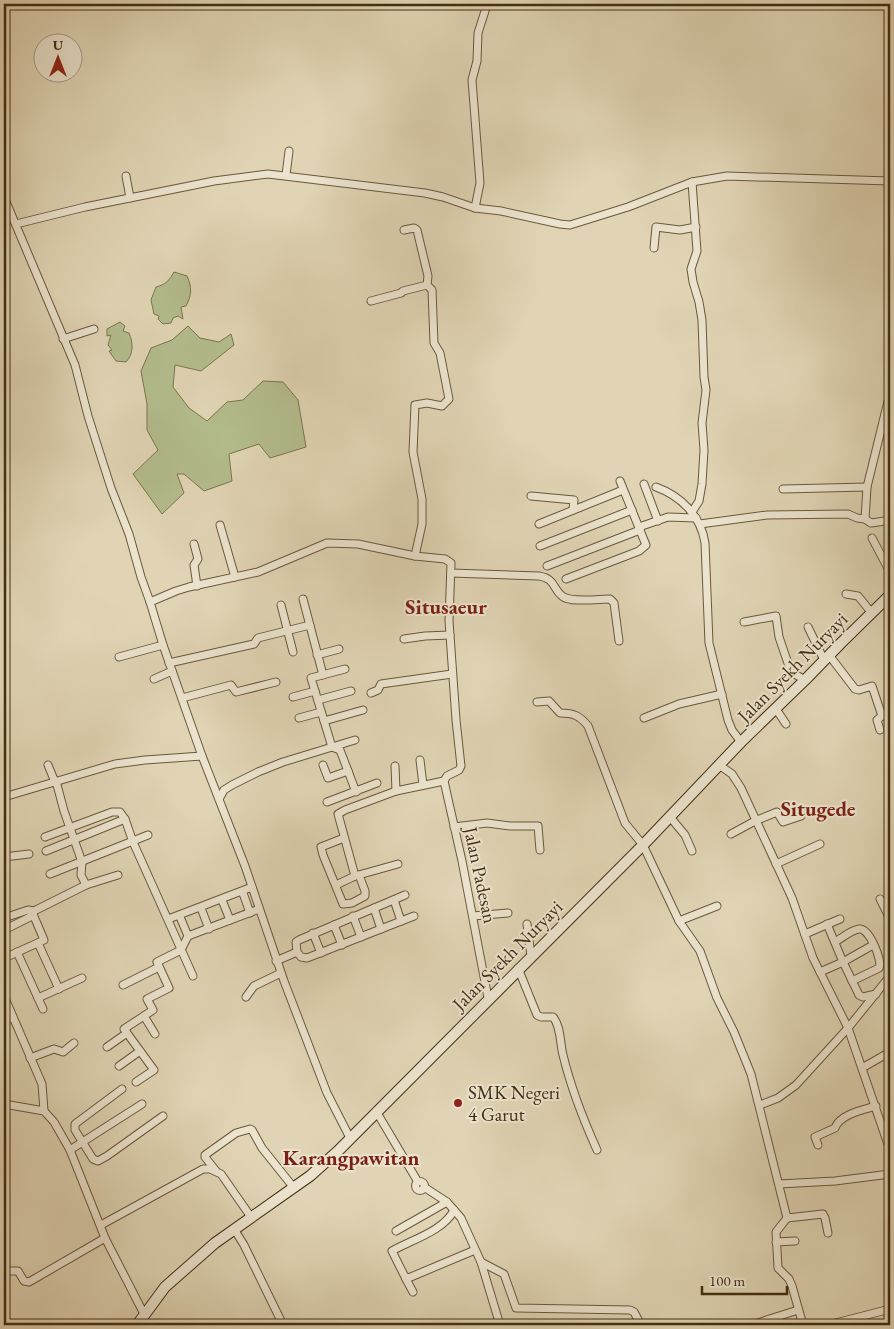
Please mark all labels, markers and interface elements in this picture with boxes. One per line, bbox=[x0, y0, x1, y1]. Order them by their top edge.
north arrow bbox=[32, 32, 82, 82]
text: U bbox=[53, 36, 64, 54]
district label: Situsaeur bbox=[405, 593, 487, 620]
street label: Jalan Syekh Nuryayi bbox=[730, 607, 853, 729]
district label: Situgede bbox=[780, 795, 856, 822]
street label: Jalan Padesan bbox=[458, 823, 503, 926]
street label: Jalan Syekh Nuryayi bbox=[445, 895, 568, 1017]
place label: SMK Negeri 4 Garut bbox=[468, 1080, 560, 1127]
marker: SMK Negeri 4 Garut bbox=[452, 1097, 464, 1109]
district label: Karangpawitan bbox=[283, 1144, 419, 1171]
scale bar bbox=[702, 1264, 786, 1296]
text: 100 m bbox=[709, 1271, 746, 1290]

